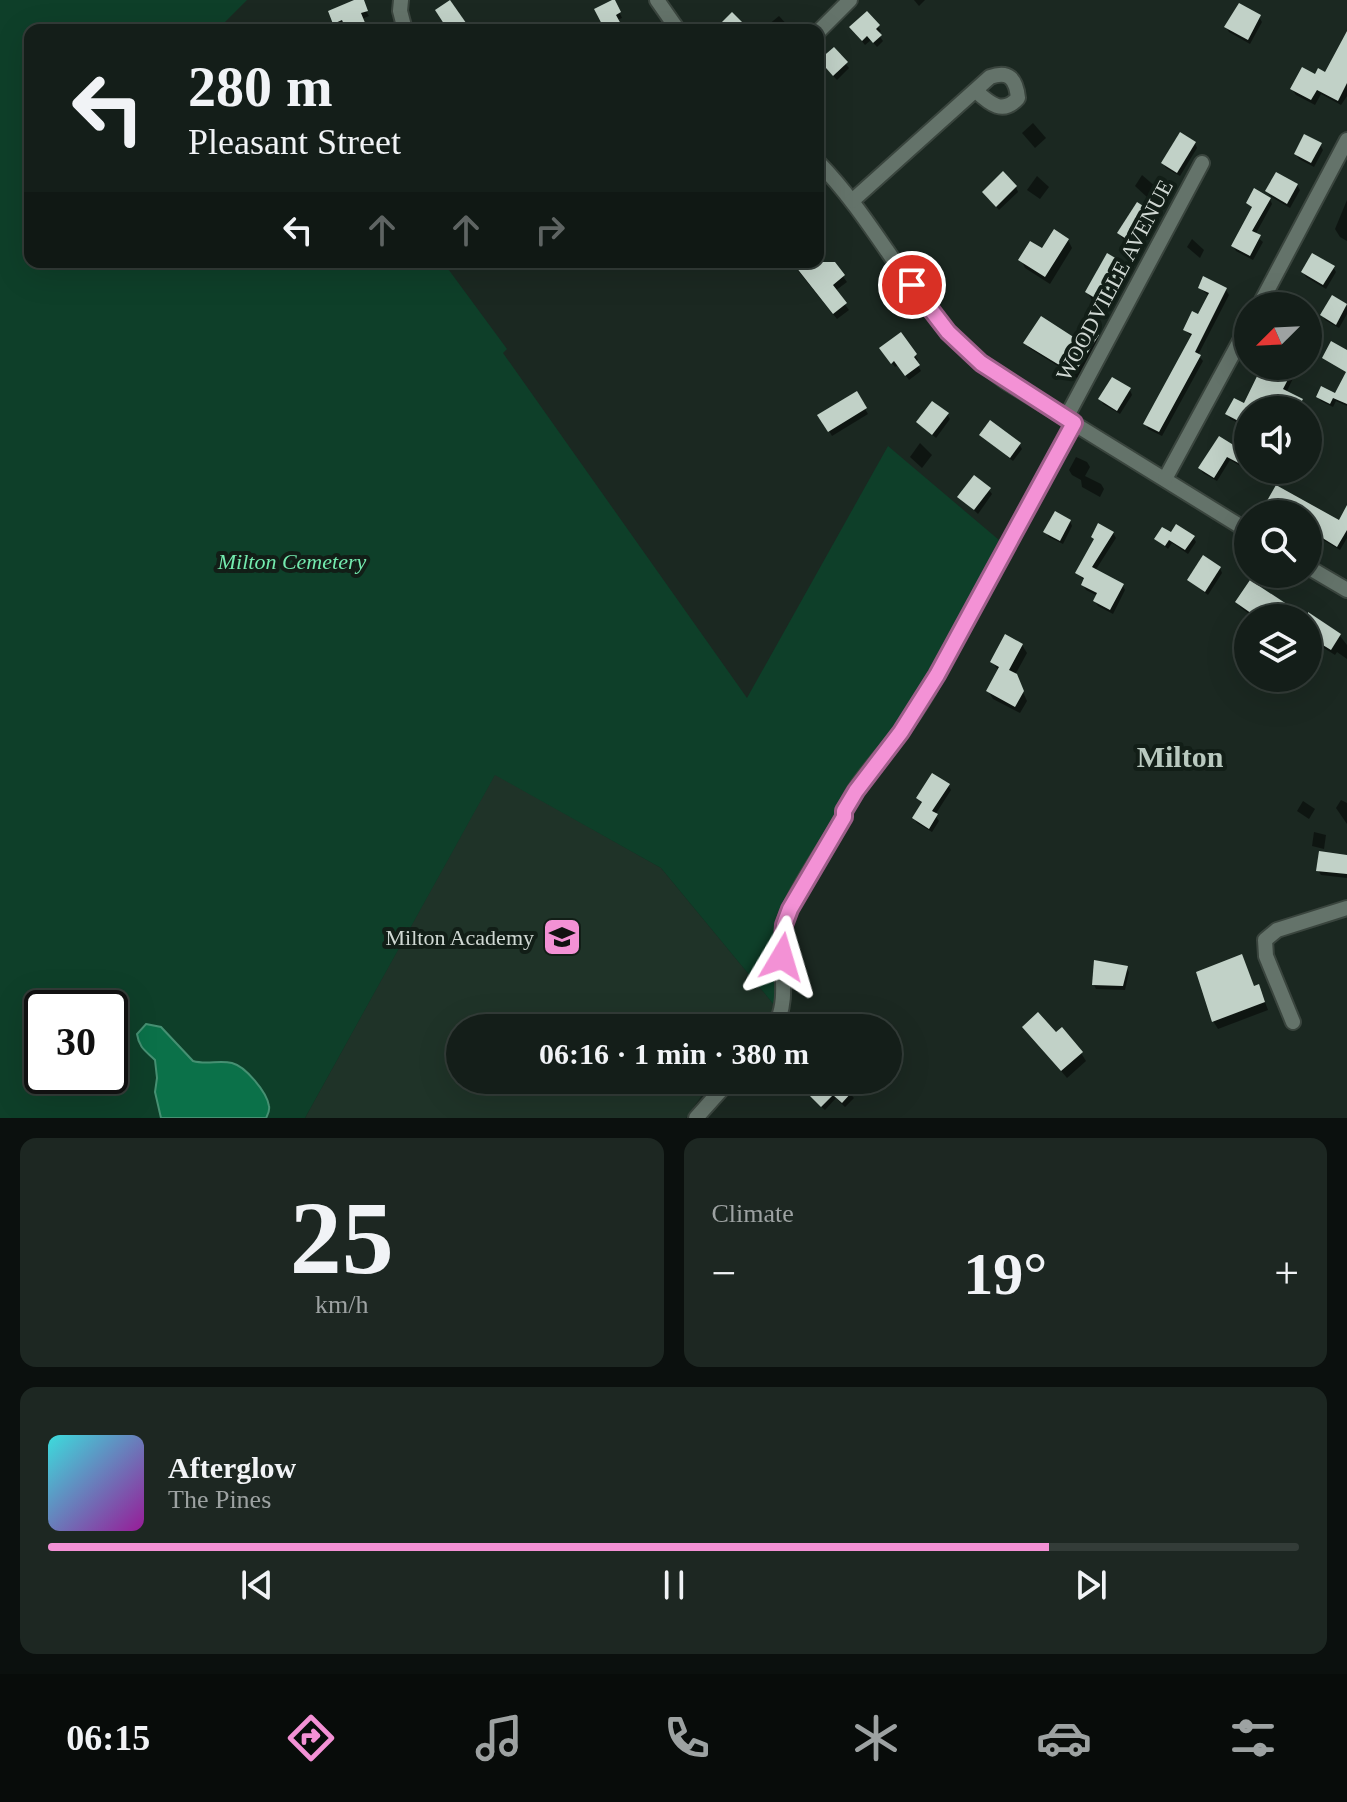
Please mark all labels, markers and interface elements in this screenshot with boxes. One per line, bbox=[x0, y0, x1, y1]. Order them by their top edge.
icon: left bbox=[56, 56, 160, 160]
text: 280 m bbox=[188, 56, 333, 118]
text: Pleasant Street bbox=[188, 122, 401, 162]
street label: WOODVILLE AVENUE bbox=[1051, 176, 1178, 385]
icon: left bbox=[276, 208, 320, 252]
icon: ahead bbox=[360, 208, 404, 252]
icon: ahead bbox=[444, 208, 488, 252]
icon: right bbox=[528, 208, 572, 252]
pin bbox=[878, 251, 946, 319]
icon: arrive bbox=[890, 263, 934, 307]
north arrow bbox=[1234, 292, 1322, 380]
map controls bbox=[1234, 292, 1322, 692]
button: sound bbox=[1234, 396, 1322, 484]
button: search bbox=[1234, 500, 1322, 588]
park label: Milton Cemetery bbox=[217, 549, 366, 574]
button: layers bbox=[1234, 604, 1322, 692]
district label: Milton bbox=[1137, 740, 1224, 773]
position arrow bbox=[740, 915, 824, 999]
school or university icon: Milton Academy bbox=[541, 916, 583, 958]
place label: Milton Academy bbox=[386, 925, 534, 950]
speed limit sign: 30 bbox=[24, 990, 128, 1094]
text: 06:16 · 1 min · 380 m bbox=[539, 1037, 809, 1070]
text: 25 bbox=[290, 1180, 394, 1295]
text: Climate bbox=[712, 1199, 794, 1228]
text: 19° bbox=[963, 1241, 1047, 1307]
text: − bbox=[712, 1249, 736, 1298]
text: + bbox=[1274, 1249, 1299, 1298]
text: km/h bbox=[315, 1290, 368, 1319]
text: Afterglow bbox=[168, 1451, 296, 1484]
text: The Pines bbox=[168, 1485, 271, 1514]
icon: previous bbox=[235, 1563, 279, 1607]
icon: pause bbox=[652, 1563, 696, 1607]
icon: next bbox=[1069, 1563, 1113, 1607]
icon: directions bbox=[283, 1710, 339, 1766]
icon: music bbox=[471, 1710, 527, 1766]
icon: phone bbox=[659, 1710, 715, 1766]
icon: climate bbox=[848, 1710, 904, 1766]
icon: car bbox=[1036, 1710, 1092, 1766]
icon: filters bbox=[1225, 1710, 1281, 1766]
text: 06:15 bbox=[66, 1718, 150, 1758]

